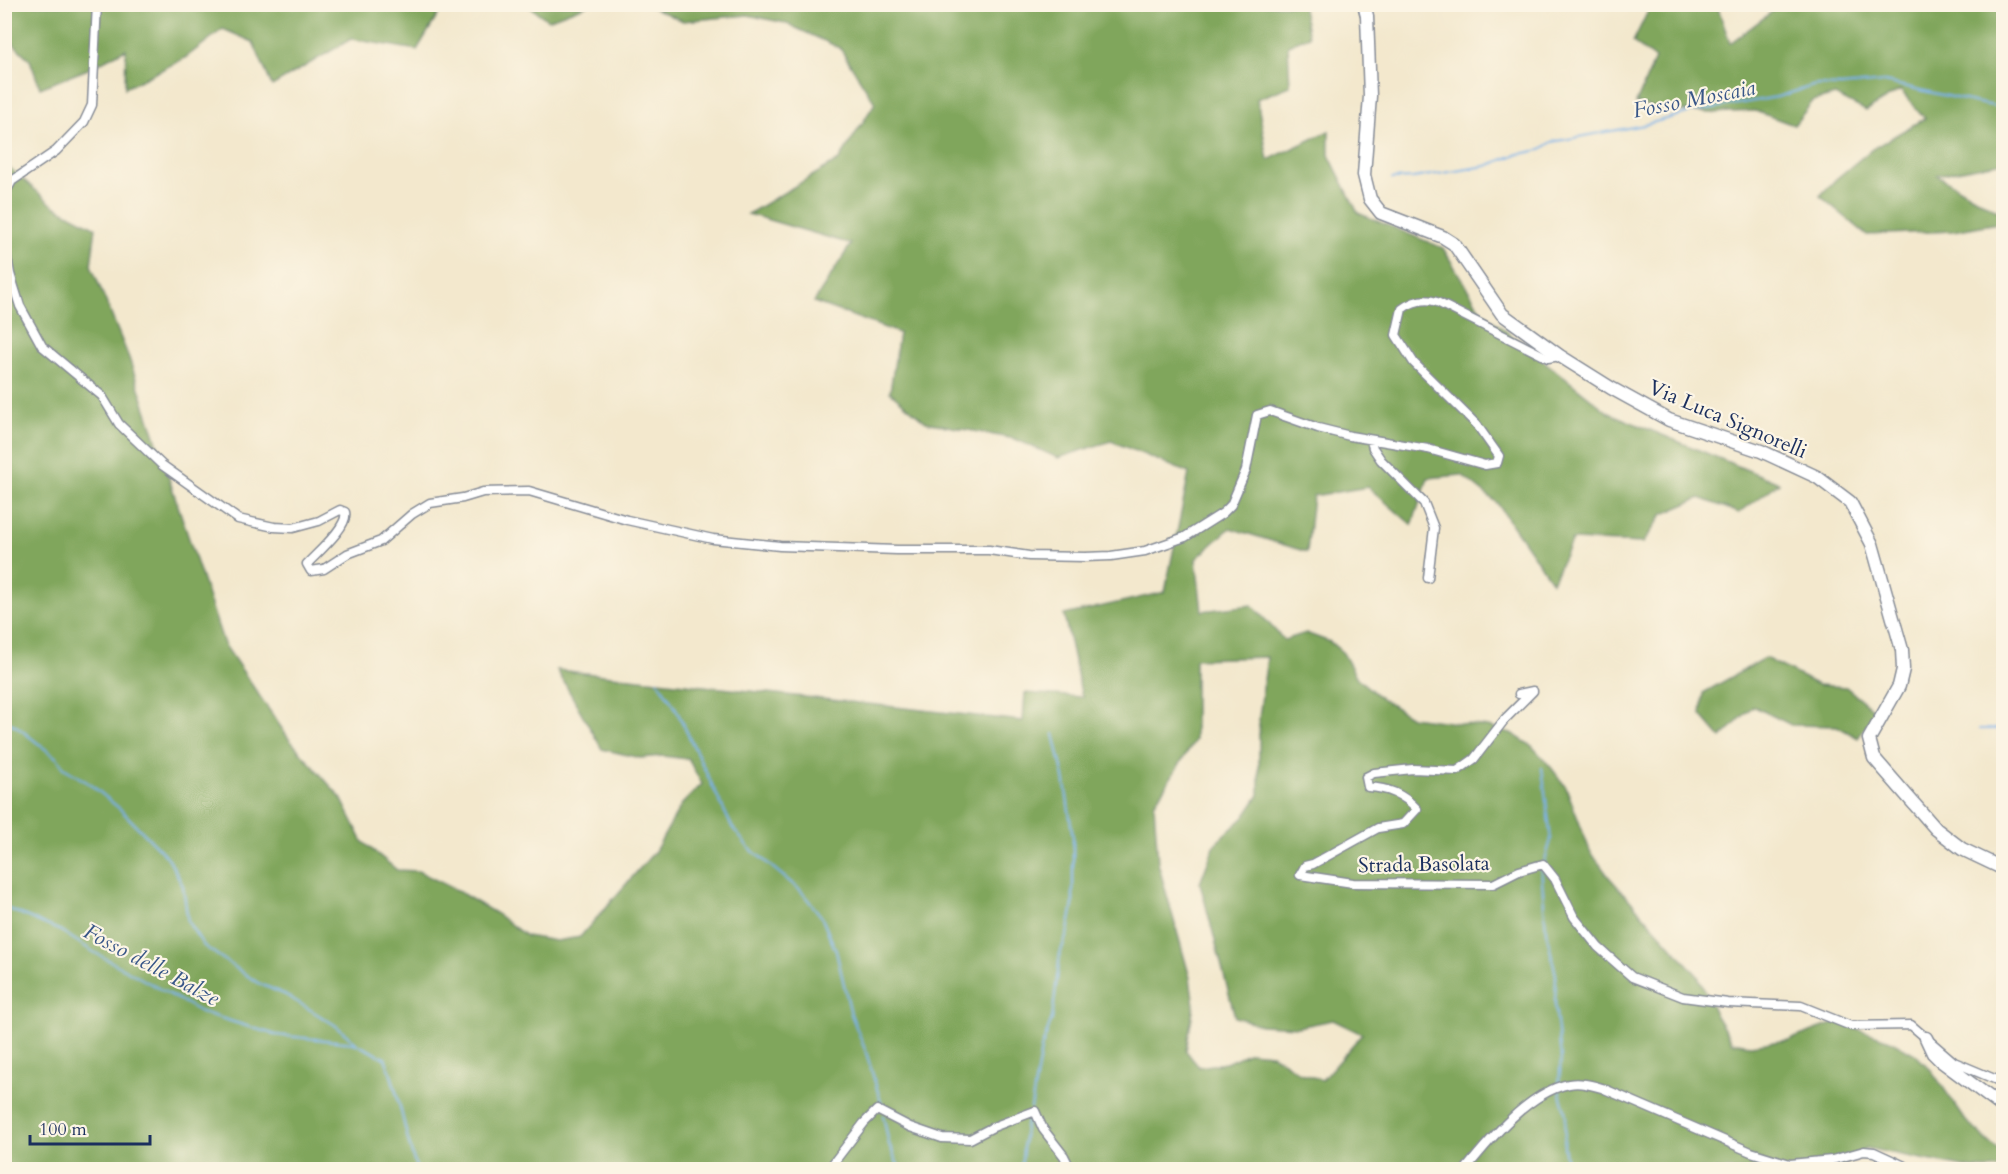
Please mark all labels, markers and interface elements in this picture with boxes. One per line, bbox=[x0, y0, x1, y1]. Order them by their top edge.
water label: Fosso Moscaia bbox=[1630, 72, 1758, 126]
street label: Via Luca Signorelli bbox=[1644, 373, 1812, 466]
street label: Strada Basolata bbox=[1358, 849, 1490, 880]
water label: Fosso delle Balze bbox=[78, 916, 225, 1014]
scale bar bbox=[30, 1108, 150, 1146]
text: 100 m bbox=[39, 1117, 87, 1142]

